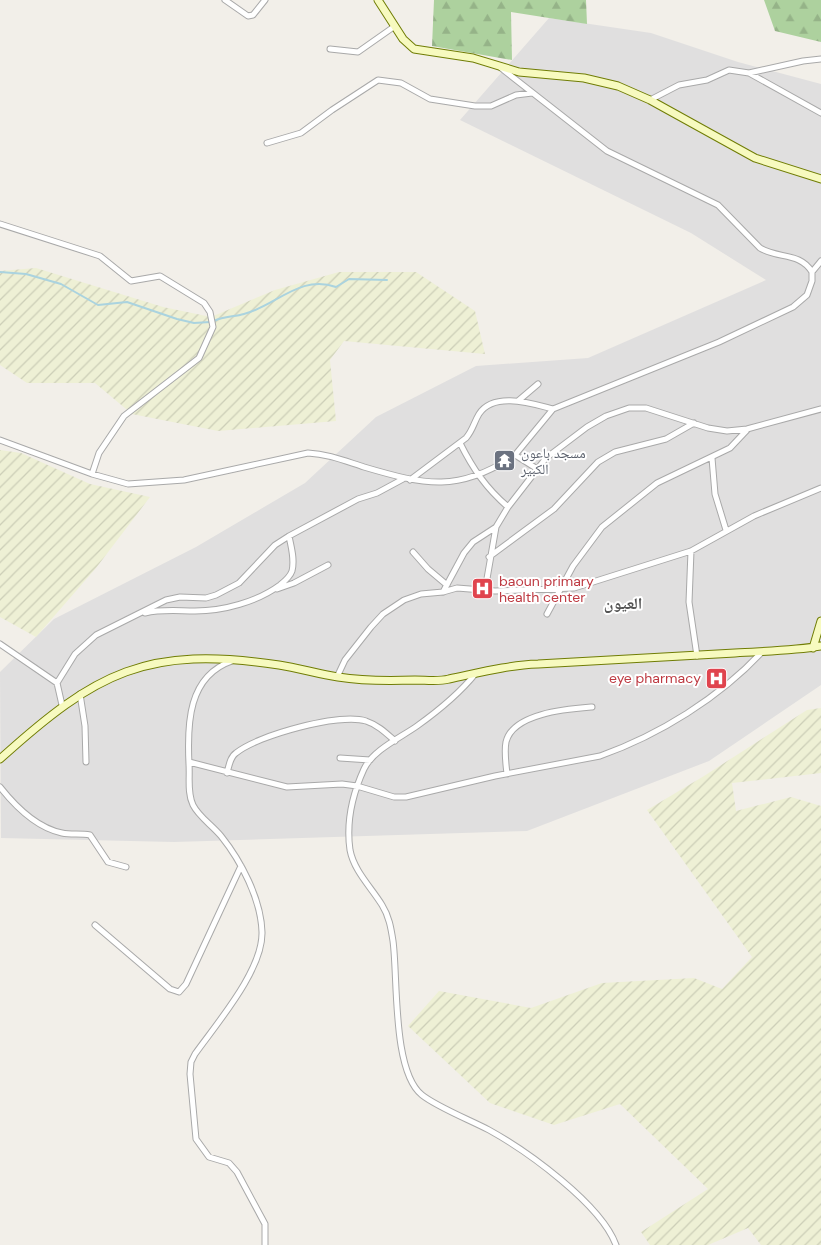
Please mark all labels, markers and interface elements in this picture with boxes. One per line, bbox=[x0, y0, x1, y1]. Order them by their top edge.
place label: مسجد باعون الكبير bbox=[520, 444, 586, 478]
temple icon: مسجد باعون الكبير bbox=[493, 449, 517, 473]
place label: baoun primary health center bbox=[499, 572, 594, 606]
hospital icon: baoun primary health center bbox=[471, 577, 495, 601]
district label: العيون bbox=[604, 593, 642, 614]
hospital icon: eye pharmacy bbox=[705, 666, 729, 690]
place label: eye pharmacy bbox=[609, 669, 701, 687]

